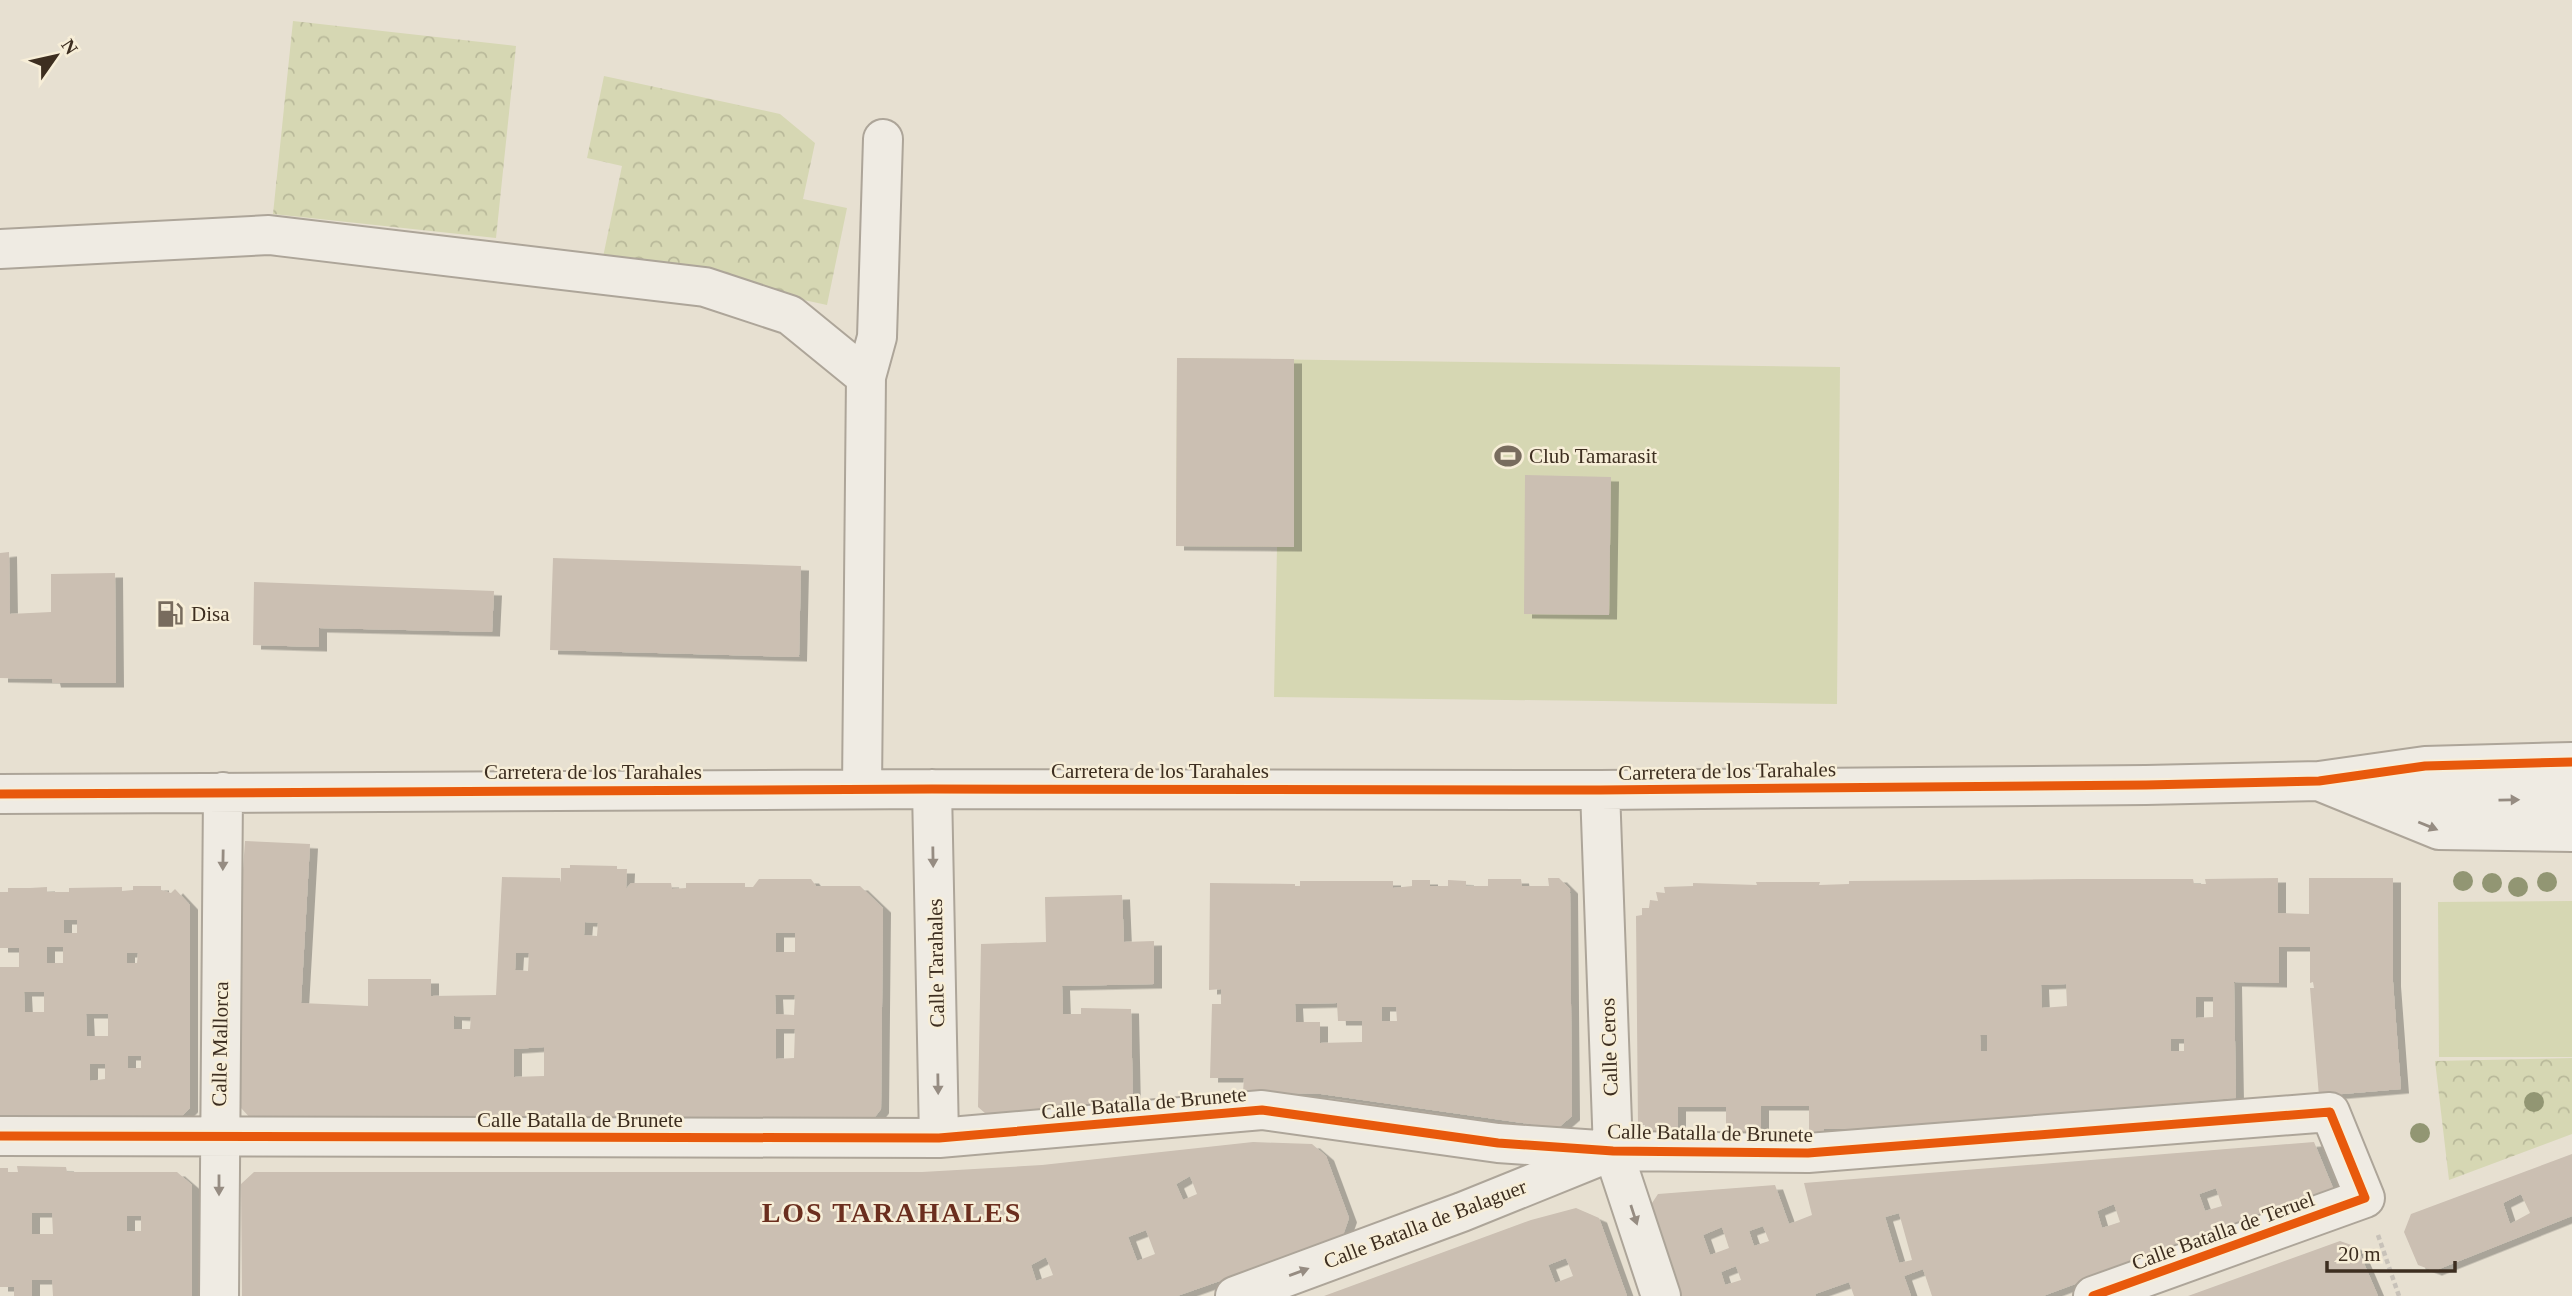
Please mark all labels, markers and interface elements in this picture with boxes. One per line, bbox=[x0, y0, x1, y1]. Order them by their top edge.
north arrow bbox=[21, 21, 91, 91]
text: N bbox=[57, 35, 82, 59]
sports icon: Club Tamarasit bbox=[1493, 441, 1523, 471]
place label: Club Tamarasit bbox=[1529, 444, 1657, 468]
fuel station icon: Disa bbox=[155, 599, 185, 629]
place label: Disa bbox=[191, 602, 230, 626]
street label: Carretera de los Tarahales bbox=[1618, 757, 1836, 785]
street label: Carretera de los Tarahales bbox=[1051, 759, 1269, 783]
street label: Carretera de los Tarahales bbox=[484, 760, 702, 784]
one-way arrow bbox=[2498, 795, 2520, 806]
one-way arrow bbox=[2417, 820, 2438, 831]
one-way arrow bbox=[928, 846, 939, 868]
one-way arrow bbox=[217, 849, 228, 871]
street label: Calle Tarahales bbox=[923, 898, 949, 1028]
street label: Calle Mallorca bbox=[207, 980, 233, 1107]
street label: Calle Ceros bbox=[1595, 997, 1623, 1097]
one-way arrow bbox=[933, 1074, 944, 1096]
street label: Calle Batalla de Brunete bbox=[1040, 1082, 1248, 1124]
street label: Calle Batalla de Brunete bbox=[477, 1108, 683, 1132]
street label: Calle Batalla de Brunete bbox=[1607, 1119, 1813, 1147]
street label: Calle Batalla de Balaguer bbox=[1320, 1174, 1530, 1274]
one-way arrow bbox=[213, 1175, 225, 1197]
street label: Calle Batalla de Teruel bbox=[2129, 1187, 2318, 1275]
district label: LOS TARAHALES bbox=[762, 1197, 1022, 1228]
one-way arrow bbox=[1629, 1205, 1640, 1226]
scale bar bbox=[2327, 1230, 2455, 1274]
text: 20 m bbox=[2338, 1242, 2381, 1266]
one-way arrow bbox=[1289, 1266, 1310, 1277]

